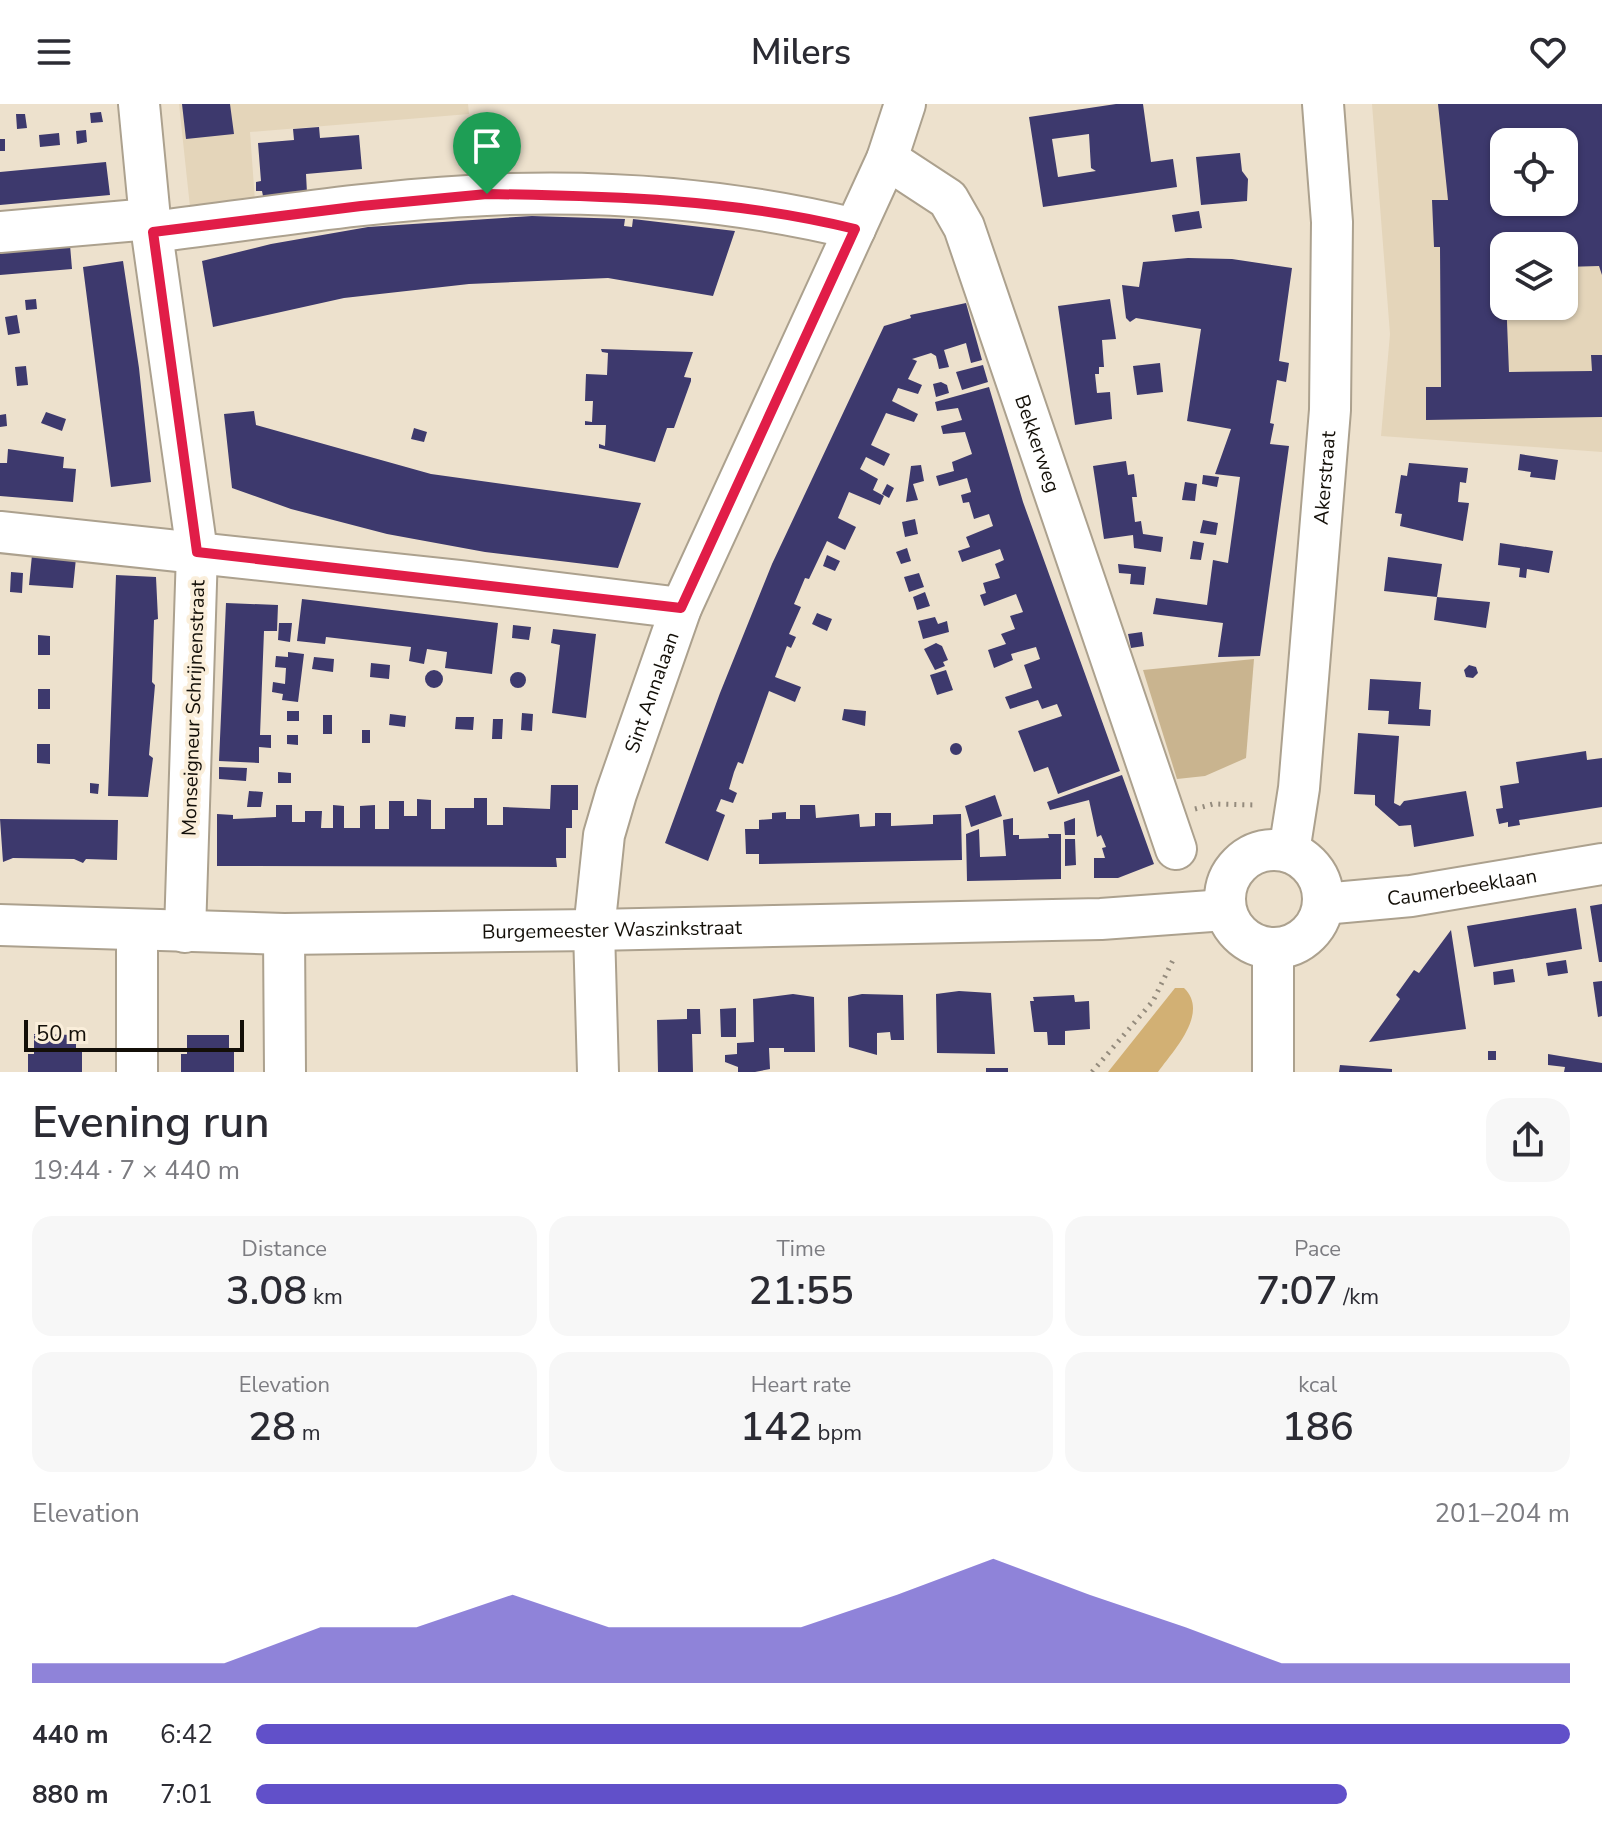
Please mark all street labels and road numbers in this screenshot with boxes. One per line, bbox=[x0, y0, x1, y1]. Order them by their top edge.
street label: Bekkerweg bbox=[1008, 391, 1066, 496]
street label: Akerstraat bbox=[1308, 429, 1342, 526]
street label: Monseigneur Schrijnenstraat bbox=[176, 578, 211, 837]
street label: Sint Annalaan bbox=[618, 628, 686, 757]
street label: Caumerbeeklaan bbox=[1386, 862, 1539, 912]
street label: Burgemeester Waszinkstraat bbox=[482, 914, 743, 945]

